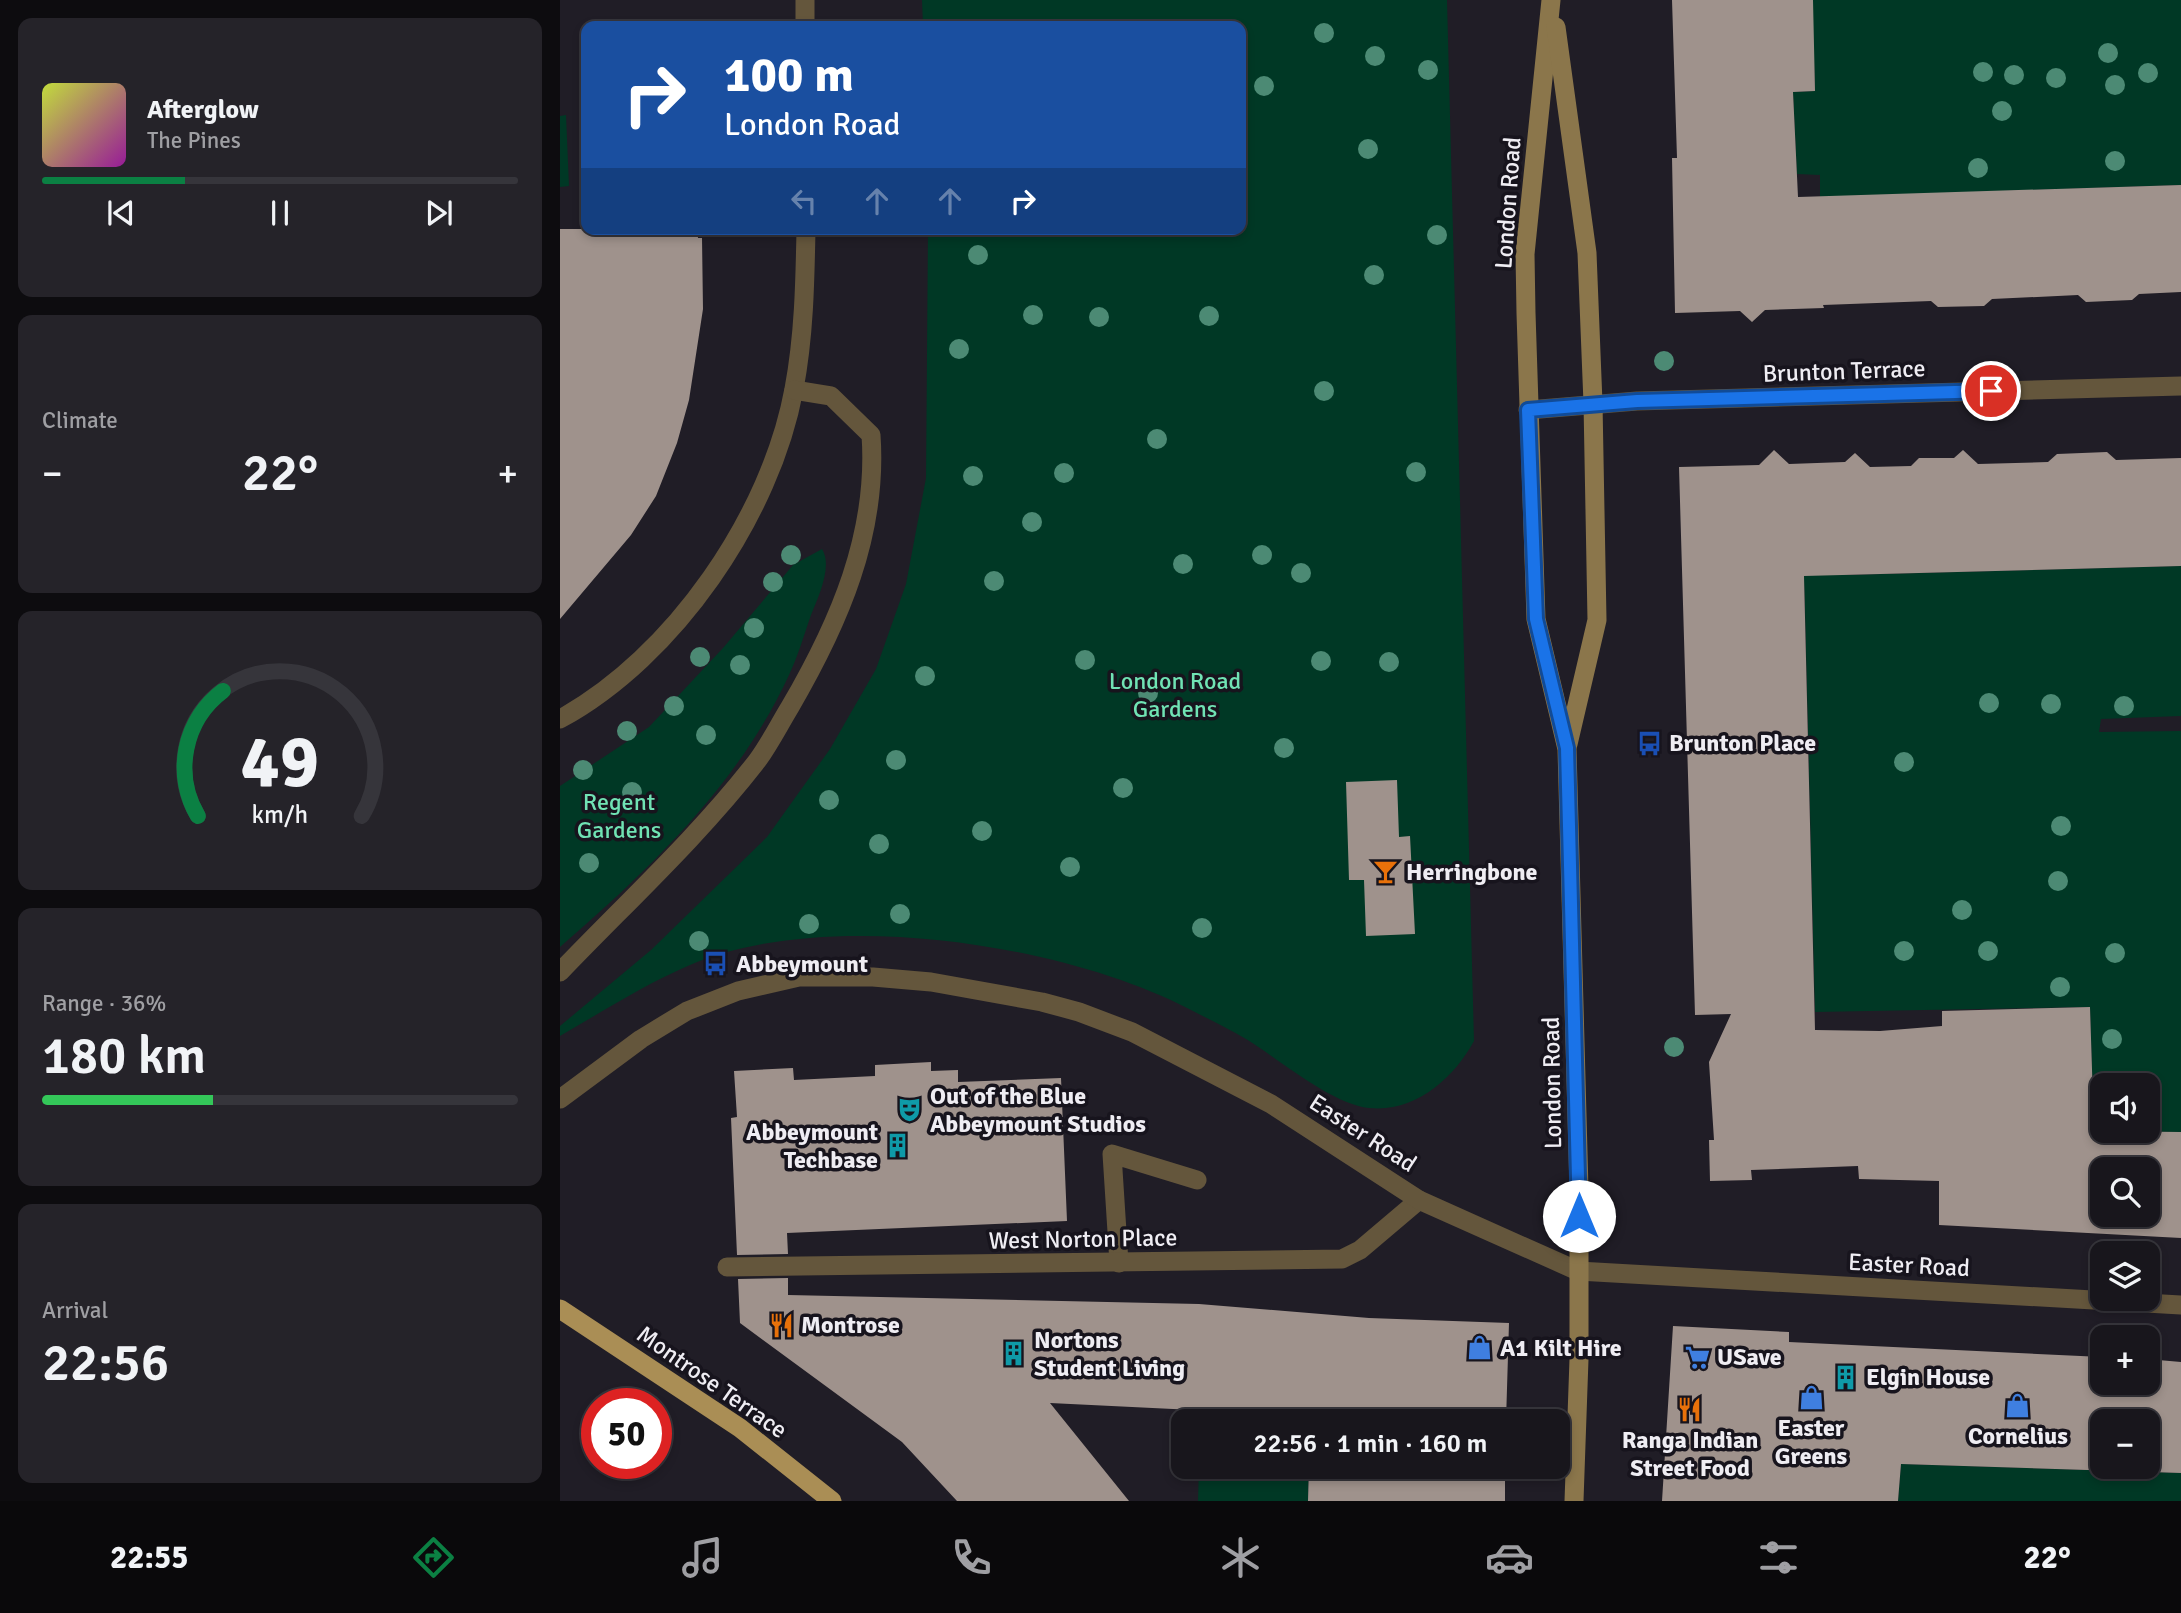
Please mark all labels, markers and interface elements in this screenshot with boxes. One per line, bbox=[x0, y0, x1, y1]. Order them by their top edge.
text: 100 m bbox=[724, 45, 854, 105]
icon: right bbox=[609, 49, 700, 140]
text: Afterglow bbox=[147, 94, 259, 126]
text: London Road bbox=[724, 105, 901, 144]
text: The Pines bbox=[147, 126, 241, 155]
street label: London Road bbox=[1488, 136, 1528, 270]
icon: left bbox=[785, 182, 823, 220]
icon: ahead bbox=[858, 182, 896, 220]
icon: ahead bbox=[931, 182, 969, 220]
icon: right bbox=[1004, 182, 1042, 220]
icon: previous bbox=[102, 194, 140, 232]
icon: pause bbox=[261, 194, 299, 232]
icon: next bbox=[420, 194, 458, 232]
street label: Brunton Terrace bbox=[1762, 353, 1926, 389]
pin bbox=[1961, 361, 2021, 421]
icon: arrive bbox=[1972, 372, 2010, 410]
text: Climate bbox=[42, 406, 118, 435]
text: 22° bbox=[242, 441, 318, 505]
text: − bbox=[42, 450, 63, 497]
text: + bbox=[497, 450, 518, 497]
park label: London Road Gardens bbox=[1109, 666, 1241, 724]
text: 49 bbox=[241, 719, 319, 808]
place label: Brunton Place bbox=[1669, 728, 1816, 758]
bus stop icon: Brunton Place bbox=[1635, 729, 1663, 757]
park label: Regent Gardens bbox=[577, 787, 661, 845]
text: km/h bbox=[252, 799, 308, 830]
place label: Herringbone bbox=[1406, 857, 1538, 887]
bar icon: Herringbone bbox=[1372, 858, 1400, 886]
place label: Abbeymount bbox=[736, 949, 868, 979]
bus stop icon: Abbeymount bbox=[702, 950, 730, 978]
text: Range · 36% bbox=[42, 989, 166, 1018]
street label: London Road bbox=[1536, 1017, 1568, 1149]
text: 180 km bbox=[42, 1024, 206, 1088]
map controls bbox=[2090, 1073, 2160, 1479]
button: sound bbox=[2090, 1073, 2160, 1143]
place label: Out of the Blue Abbeymount Studios bbox=[930, 1081, 1146, 1139]
street label: Easter Road bbox=[1304, 1087, 1422, 1179]
theatre icon: Out of the Blue Abbeymount Studios bbox=[896, 1096, 924, 1124]
place label: Abbeymount Techbase bbox=[746, 1117, 878, 1175]
building icon: Abbeymount Techbase bbox=[884, 1132, 912, 1160]
button: search bbox=[2090, 1157, 2160, 1227]
position arrow bbox=[1542, 1179, 1616, 1253]
street label: West Norton Place bbox=[988, 1222, 1178, 1256]
button: layers bbox=[2090, 1241, 2160, 1311]
street label: Easter Road bbox=[1847, 1247, 1971, 1283]
text: Arrival bbox=[42, 1296, 108, 1325]
place label: Montrose bbox=[801, 1310, 900, 1340]
restaurant icon: Montrose bbox=[767, 1311, 795, 1339]
street label: Montrose Terrace bbox=[631, 1319, 793, 1445]
place label: Nortons Student Living bbox=[1034, 1325, 1185, 1383]
button: + bbox=[2090, 1325, 2160, 1395]
text: 22:56 bbox=[42, 1331, 169, 1395]
place label: A1 Kilt Hire bbox=[1500, 1333, 1622, 1363]
shop icon: A1 Kilt Hire bbox=[1466, 1334, 1494, 1362]
building icon: Nortons Student Living bbox=[1000, 1340, 1028, 1368]
place label: USave bbox=[1717, 1342, 1782, 1372]
supermarket icon: USave bbox=[1683, 1343, 1711, 1371]
place label: Elgin House bbox=[1866, 1362, 1990, 1392]
building icon: Elgin House bbox=[1832, 1363, 1860, 1391]
shop icon: Easter Greens bbox=[1797, 1383, 1825, 1411]
speed limit sign: 50 bbox=[581, 1388, 672, 1479]
shop icon: Cornelius bbox=[2004, 1391, 2032, 1419]
restaurant icon: Ranga Indian Street Food bbox=[1676, 1395, 1704, 1423]
button: − bbox=[2090, 1409, 2160, 1479]
place label: Easter Greens bbox=[1775, 1413, 1848, 1471]
place label: Cornelius bbox=[1968, 1421, 2068, 1451]
place label: Ranga Indian Street Food bbox=[1622, 1425, 1758, 1483]
text: 22:56 · 1 min · 160 m bbox=[1254, 1428, 1487, 1460]
icon: directions bbox=[409, 1533, 458, 1582]
icon: music bbox=[678, 1533, 727, 1582]
icon: phone bbox=[947, 1533, 996, 1582]
icon: climate bbox=[1216, 1533, 1265, 1582]
icon: car bbox=[1485, 1533, 1534, 1582]
icon: filters bbox=[1754, 1533, 1803, 1582]
text: 22:55 bbox=[110, 1538, 189, 1577]
text: 22° bbox=[2023, 1538, 2071, 1577]

